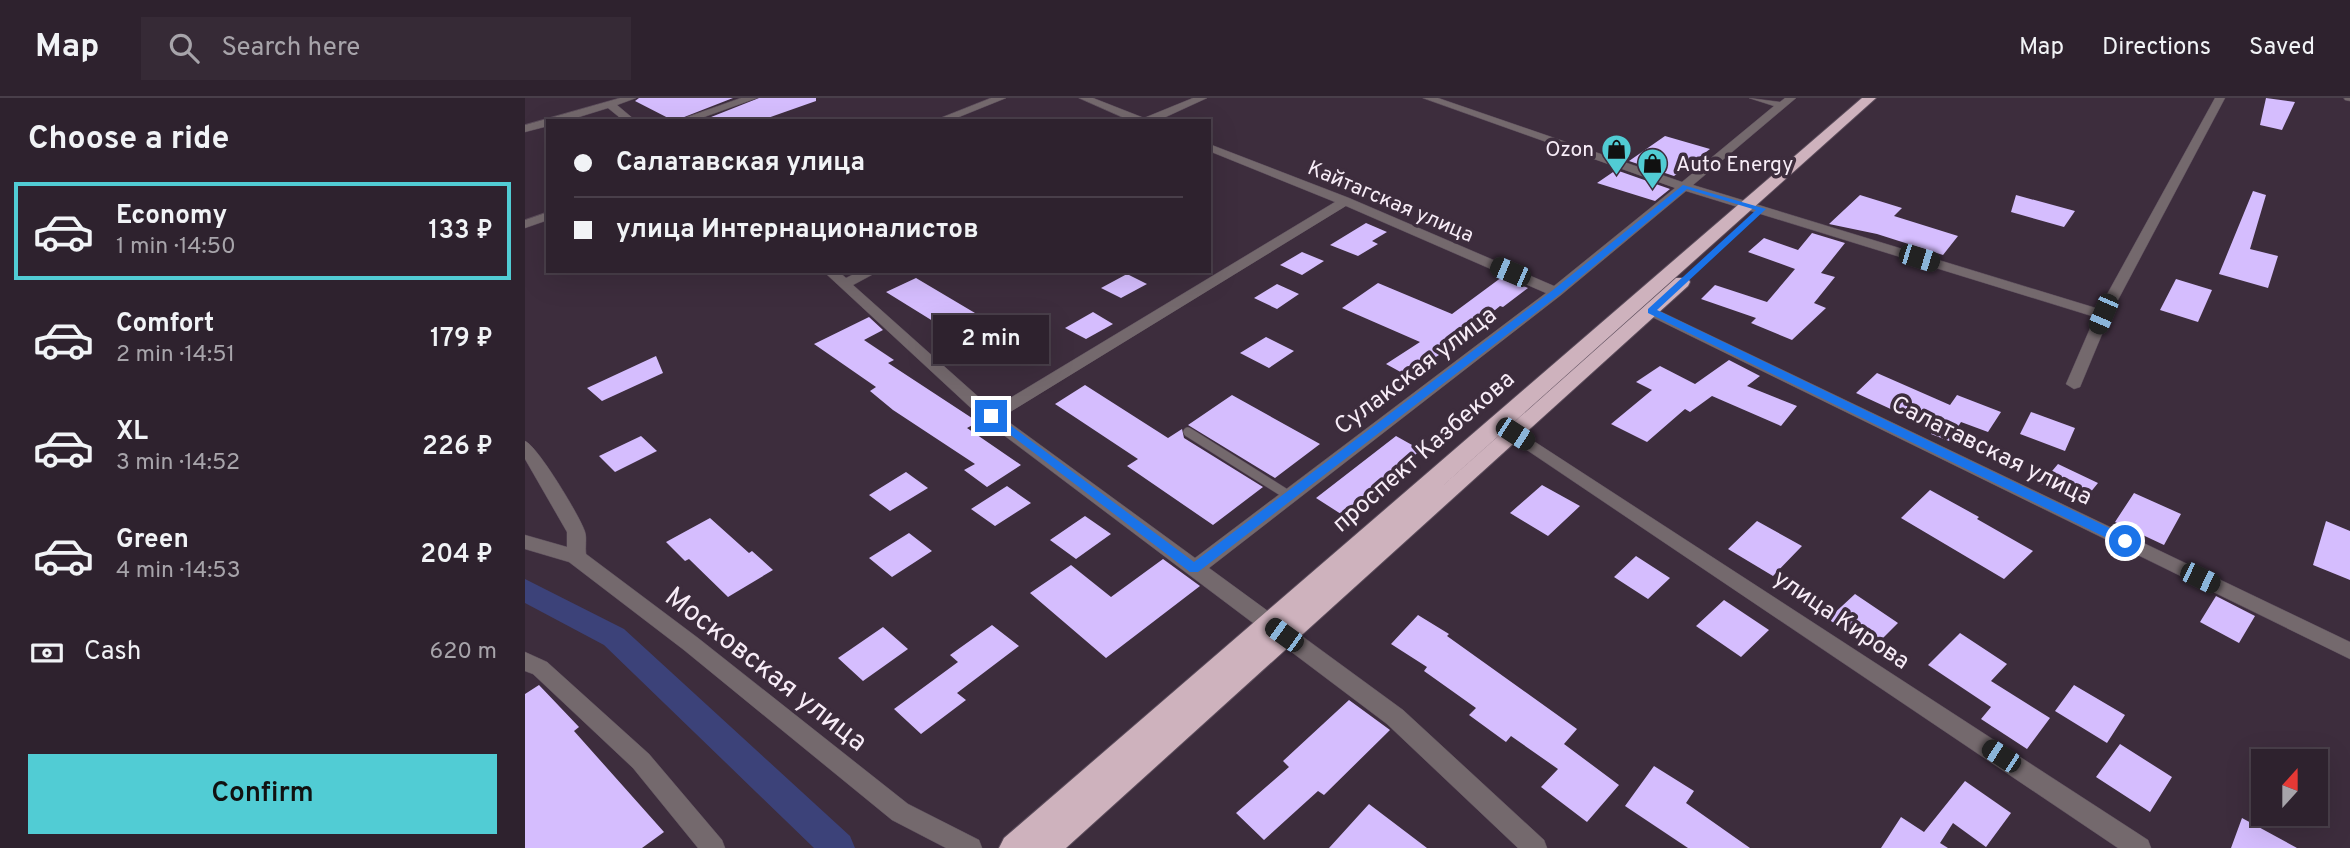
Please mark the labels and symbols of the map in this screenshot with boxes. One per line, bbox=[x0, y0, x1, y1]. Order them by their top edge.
shop icon: Ozon bbox=[1600, 132, 1634, 176]
place label: Ozon bbox=[1545, 137, 1594, 164]
shop icon: Auto Energy bbox=[1636, 147, 1670, 191]
place label: Auto Energy bbox=[1676, 152, 1793, 179]
street label: Кайтагская улица bbox=[1303, 155, 1478, 250]
car bbox=[1896, 242, 1943, 274]
car bbox=[1487, 254, 1534, 290]
car bbox=[2086, 291, 2121, 337]
street label: Сулакская улица bbox=[1329, 301, 1503, 442]
callout: 2 min bbox=[933, 314, 1049, 364]
street label: проспект Казбекова bbox=[1327, 365, 1522, 540]
street label: Салатавская улица bbox=[1886, 390, 2097, 513]
route end bbox=[975, 400, 1007, 432]
car bbox=[1492, 414, 1539, 454]
route start bbox=[2109, 525, 2141, 557]
car bbox=[2177, 559, 2224, 597]
street label: улица Кирова bbox=[1767, 564, 1915, 677]
street label: Московская улица bbox=[657, 580, 874, 761]
car bbox=[1261, 614, 1308, 656]
car bbox=[1978, 736, 2025, 776]
north arrow bbox=[2251, 749, 2327, 826]

